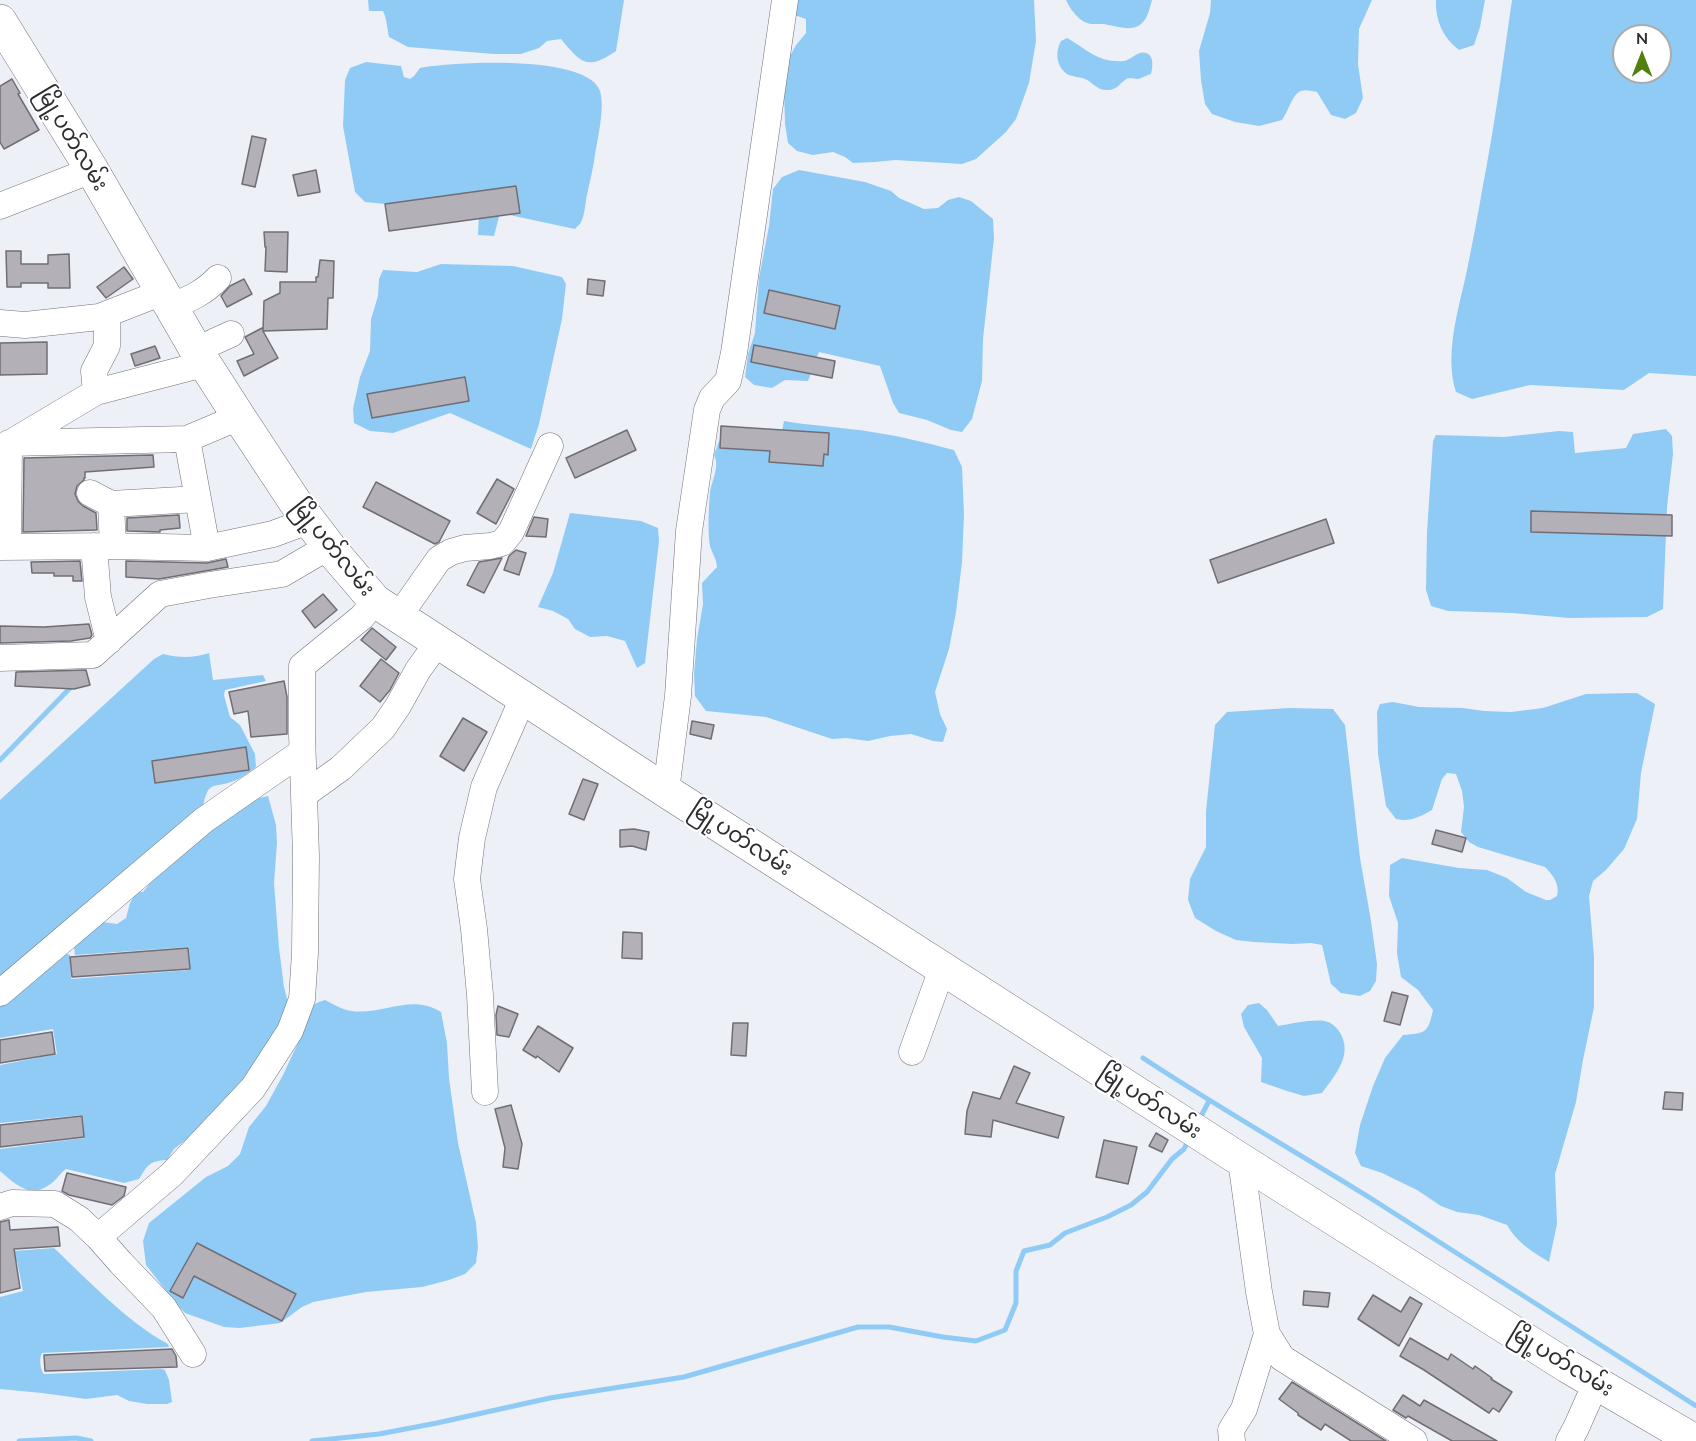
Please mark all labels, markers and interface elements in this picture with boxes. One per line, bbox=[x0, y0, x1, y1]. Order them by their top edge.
north arrow bbox=[1612, 24, 1672, 84]
text: N bbox=[1636, 28, 1648, 48]
street label: မြို့ပတ်လမ်း bbox=[31, 82, 113, 196]
street label: မြို့ပတ်လမ်း bbox=[286, 494, 380, 602]
street label: မြို့ပတ်လမ်း bbox=[685, 796, 797, 882]
street label: မြို့ပတ်လမ်း bbox=[1094, 1059, 1206, 1145]
street label: မြို့ပတ်လမ်း bbox=[1504, 1320, 1618, 1402]

